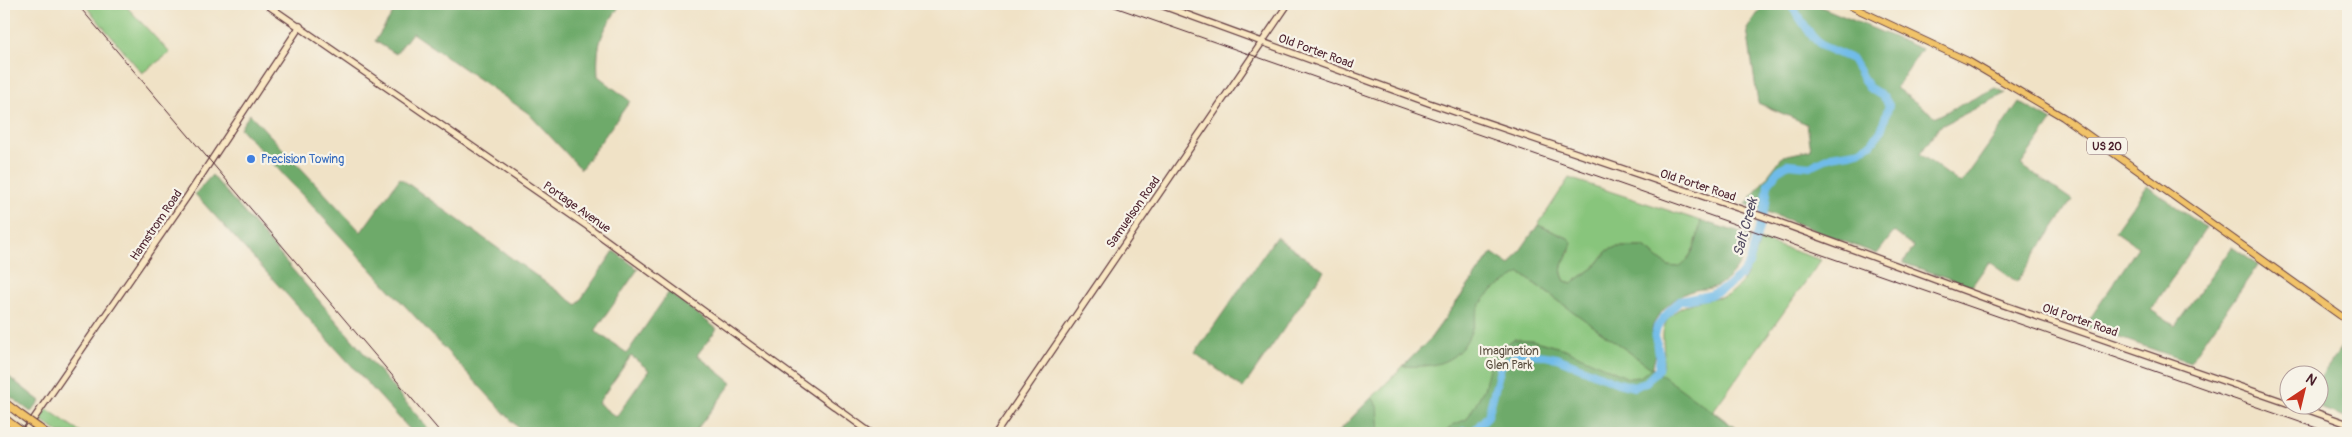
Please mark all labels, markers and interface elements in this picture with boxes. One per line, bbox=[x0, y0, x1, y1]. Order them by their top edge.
street label: Old Porter Road bbox=[1276, 31, 1356, 72]
road number: US 20 bbox=[2087, 138, 2127, 154]
place label: Precision Towing bbox=[261, 152, 344, 167]
marker: Precision Towing bbox=[245, 153, 257, 165]
street label: Old Porter Road bbox=[1658, 166, 1738, 205]
street label: Samuelson Road bbox=[1103, 173, 1164, 251]
street label: Portage Avenue bbox=[540, 179, 614, 236]
street label: Hamstrom Road bbox=[127, 187, 186, 264]
water label: Salt Creek bbox=[1730, 195, 1762, 258]
street label: Old Porter Road bbox=[2040, 301, 2120, 340]
park label: Imagination Glen Park bbox=[1479, 344, 1539, 373]
north arrow bbox=[2280, 364, 2330, 414]
text: N bbox=[2302, 370, 2320, 389]

